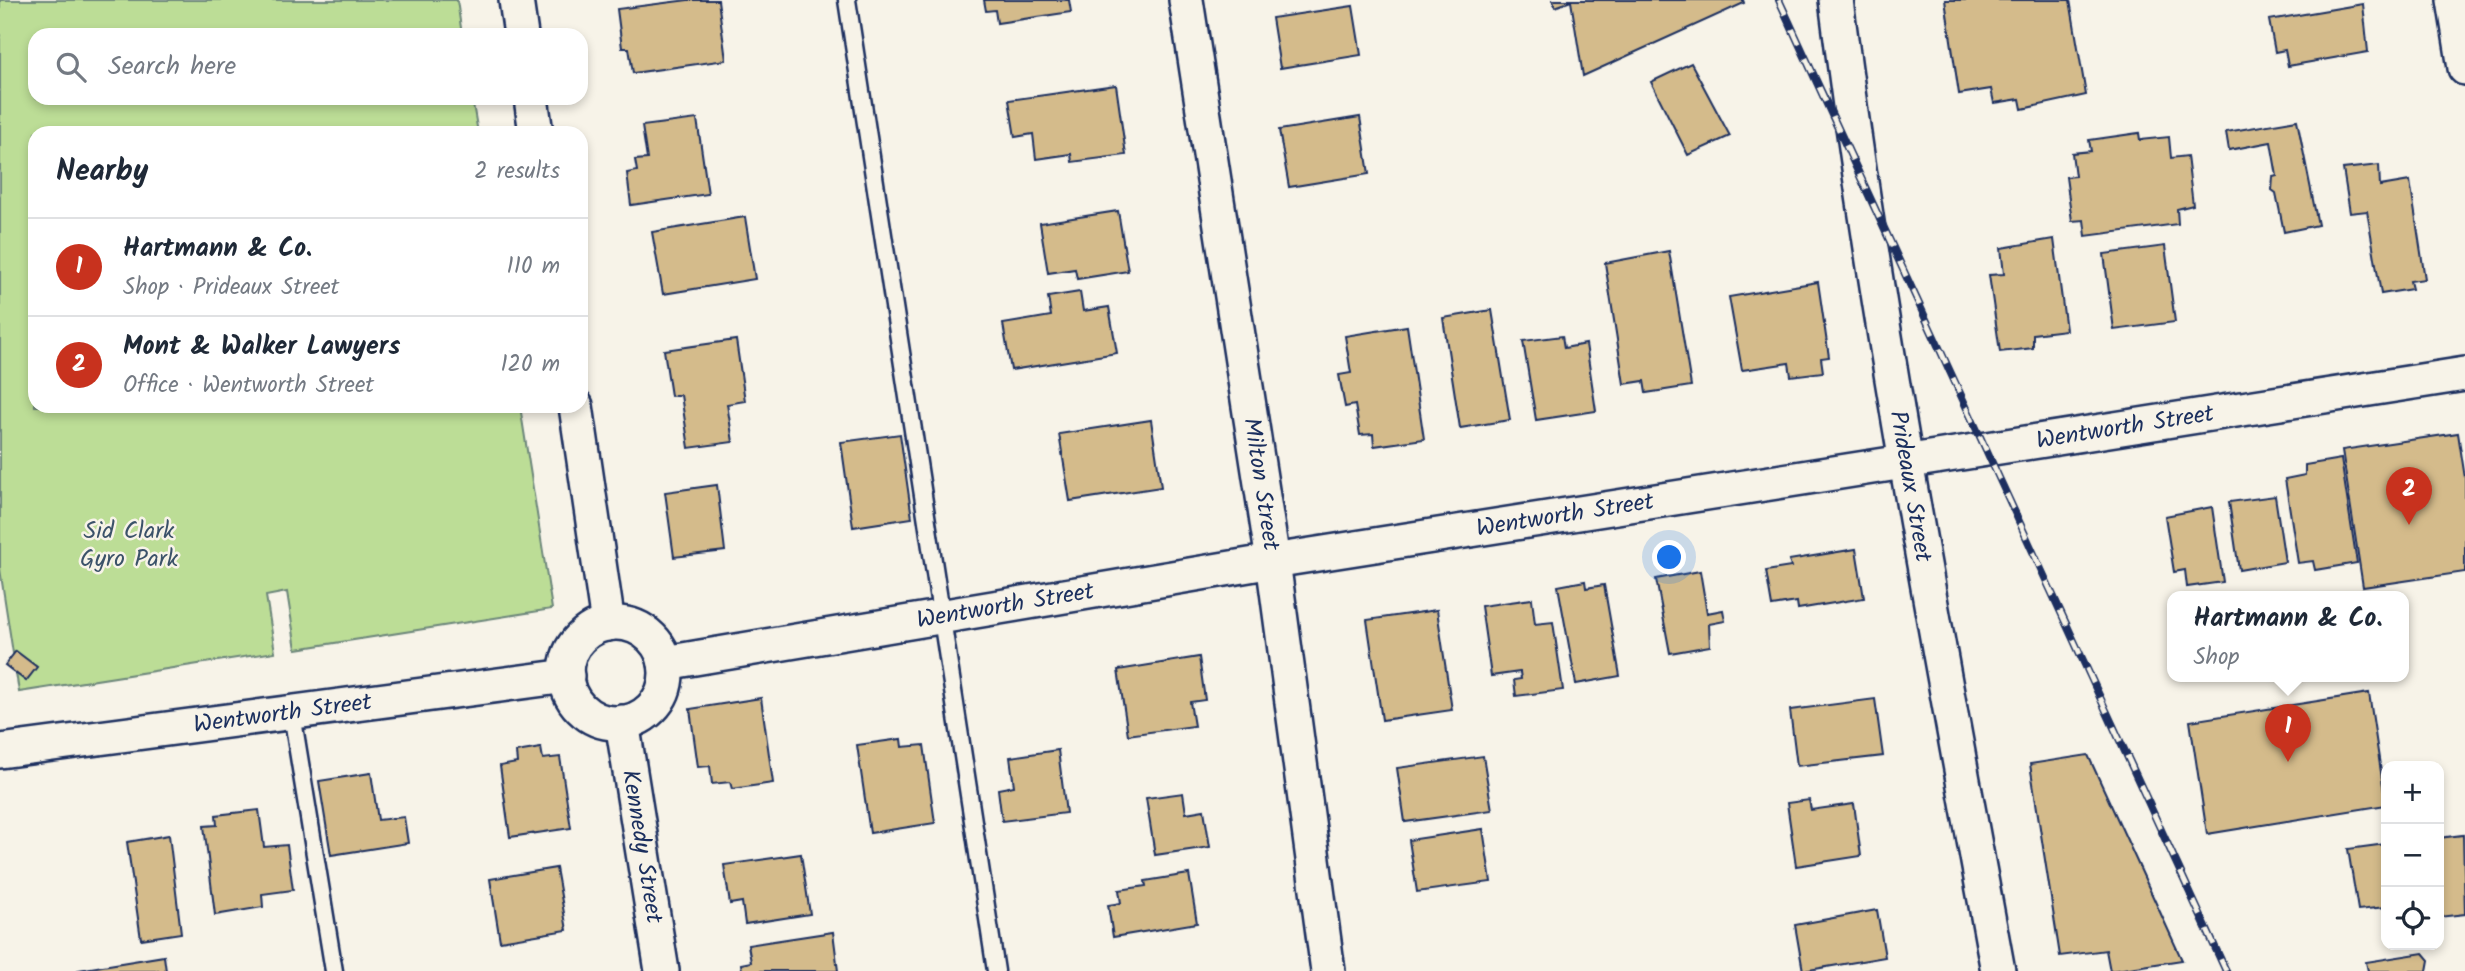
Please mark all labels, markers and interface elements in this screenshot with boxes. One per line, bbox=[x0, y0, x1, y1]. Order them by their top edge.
search box bbox=[28, 28, 588, 105]
text: Search here bbox=[108, 46, 236, 88]
icon: search bbox=[52, 48, 90, 86]
text: Nearby bbox=[56, 148, 148, 196]
text: 2 results bbox=[474, 154, 560, 190]
text: Hartmann & Co. bbox=[123, 228, 312, 270]
text: 1 bbox=[76, 249, 82, 285]
text: 110 m bbox=[507, 249, 560, 285]
text: Shop · Prideaux Street bbox=[123, 270, 339, 306]
text: Mont & Walker Lawyers bbox=[123, 326, 400, 368]
text: 2 bbox=[72, 347, 86, 383]
text: 120 m bbox=[500, 347, 560, 383]
text: Office · Wentworth Street bbox=[123, 368, 374, 404]
street label: Wentworth Street bbox=[2033, 394, 2217, 460]
street label: Prideaux Street bbox=[1878, 408, 1943, 566]
street label: Milton Street bbox=[1232, 415, 1291, 554]
pin: 2 bbox=[2386, 467, 2432, 525]
street label: Wentworth Street bbox=[1473, 482, 1657, 548]
park label: Sid Clark Gyro Park bbox=[80, 512, 179, 579]
your location bbox=[1652, 540, 1686, 574]
street label: Wentworth Street bbox=[914, 572, 1098, 640]
popup bbox=[2167, 591, 2409, 682]
text: Hartmann & Co. bbox=[2193, 598, 2383, 640]
text: Shop bbox=[2193, 640, 2239, 676]
street label: Wentworth Street bbox=[191, 682, 375, 745]
pin: 1 bbox=[2265, 704, 2311, 762]
map controls bbox=[2381, 761, 2444, 950]
button: + bbox=[2381, 761, 2444, 824]
street label: Kennedy Street bbox=[610, 767, 674, 927]
button: − bbox=[2381, 824, 2444, 887]
button: locate bbox=[2381, 887, 2444, 950]

